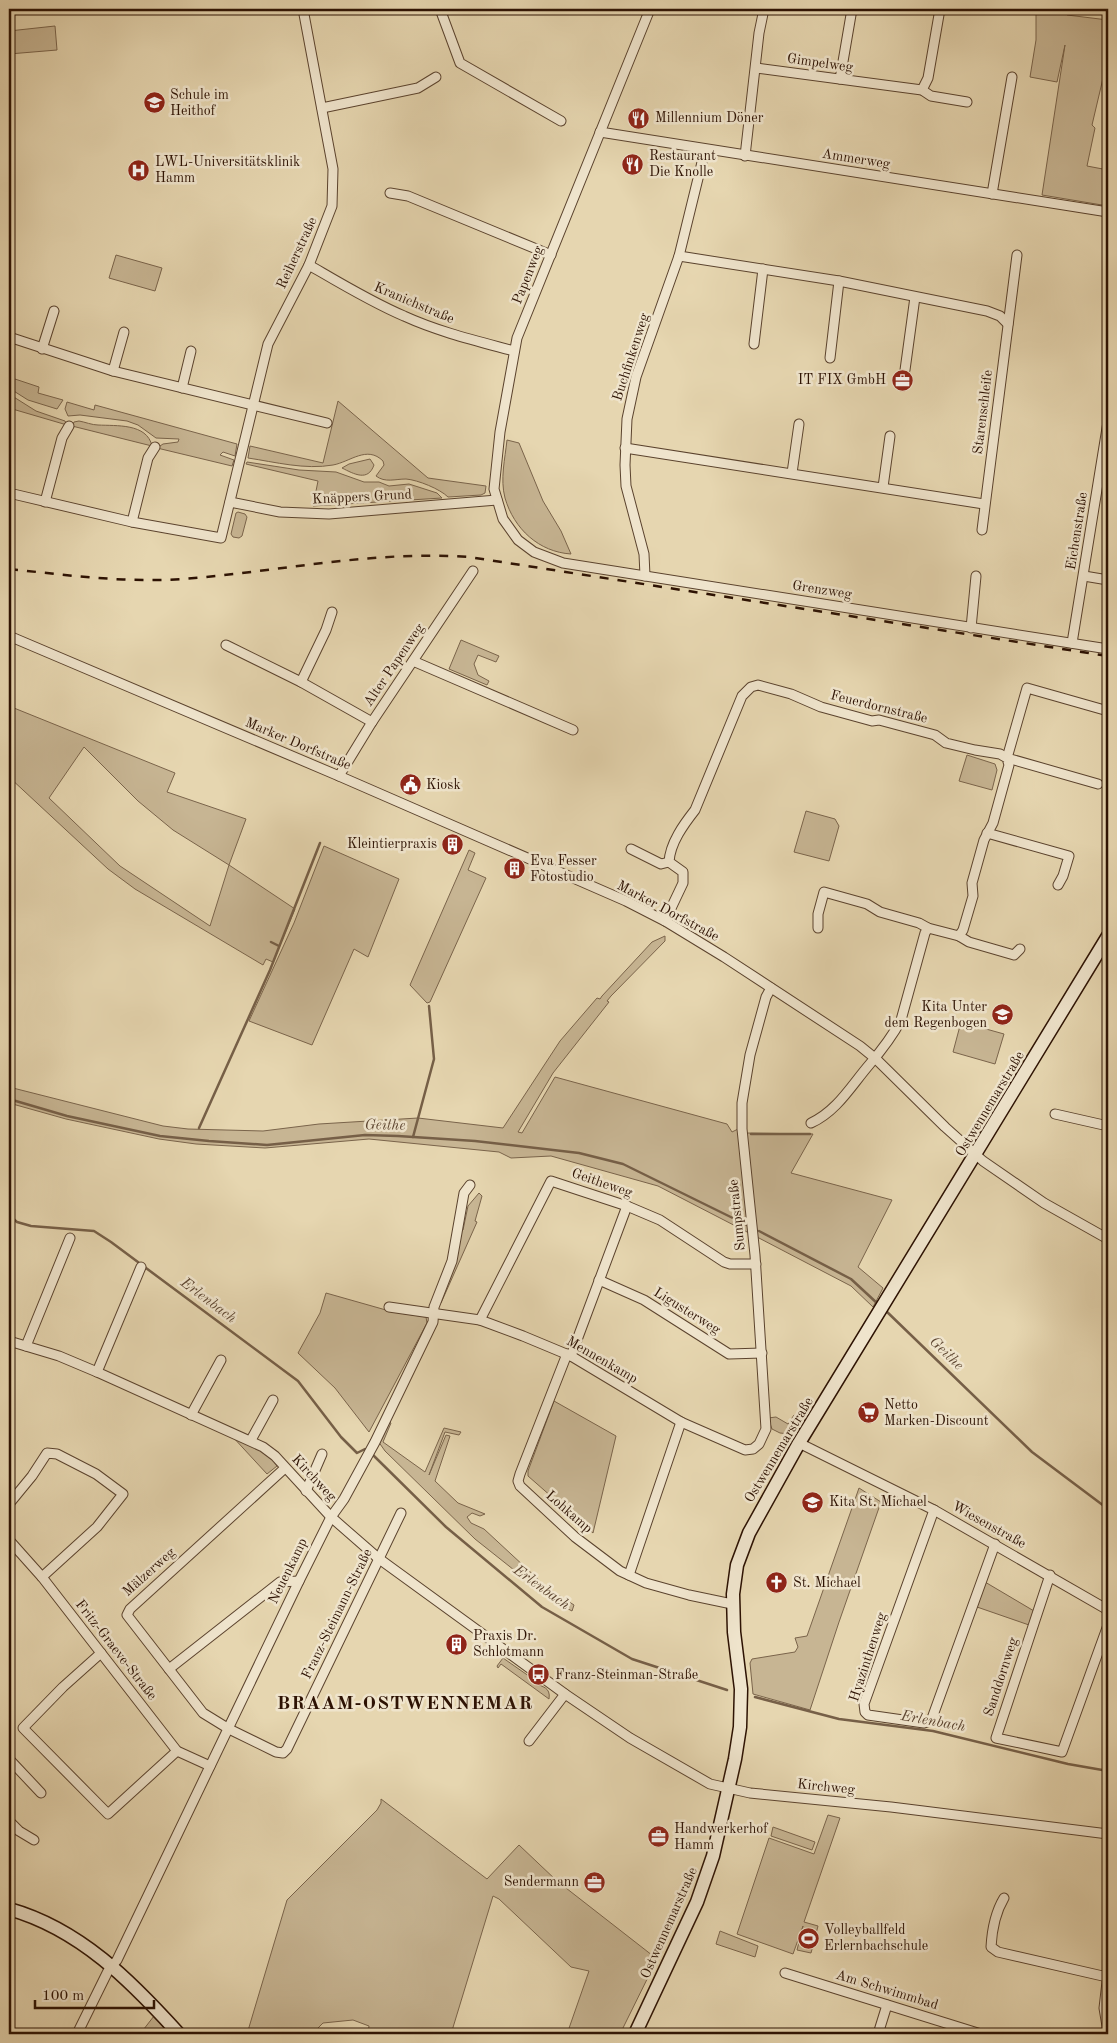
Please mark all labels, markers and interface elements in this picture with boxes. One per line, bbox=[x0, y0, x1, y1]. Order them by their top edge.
street label: Gimpelweg bbox=[786, 51, 854, 75]
place label: Schule im Heithof bbox=[170, 88, 229, 118]
school or university icon: Schule im Heithof bbox=[142, 91, 166, 115]
restaurant icon: Millennium Döner bbox=[627, 106, 651, 130]
place label: Millennium Döner bbox=[655, 111, 764, 125]
street label: Ammerweg bbox=[821, 147, 892, 171]
place label: Restaurant Die Knolle bbox=[649, 149, 716, 179]
restaurant icon: Restaurant Die Knolle bbox=[621, 152, 645, 176]
place label: LWL-Universitätsklinik Hamm bbox=[155, 155, 300, 185]
hospital icon: LWL-Universitätsklinik Hamm bbox=[127, 158, 151, 182]
street label: Reiherstraße bbox=[274, 215, 320, 291]
street label: Papenweg bbox=[510, 244, 546, 306]
street label: Kranichstraße bbox=[372, 280, 456, 326]
street label: Buchfinkenweg bbox=[610, 311, 652, 403]
office icon: IT FIX GmbH bbox=[890, 368, 914, 392]
street label: Starenschleife bbox=[971, 369, 995, 455]
place label: IT FIX GmbH bbox=[798, 373, 886, 387]
street label: Knäppers Grund bbox=[312, 487, 412, 507]
street label: Eichenstraße bbox=[1064, 491, 1090, 571]
street label: Grenzweg bbox=[791, 578, 853, 602]
street label: Alter Papenweg bbox=[361, 621, 427, 709]
street label: Feuerdornstraße bbox=[829, 688, 929, 726]
street label: Marker Dorfstraße bbox=[243, 715, 353, 773]
public building icon: Kiosk bbox=[398, 773, 422, 797]
place label: Kiosk bbox=[426, 778, 461, 792]
building icon: Kleintierpraxis bbox=[441, 832, 465, 856]
place label: Kleintierpraxis bbox=[347, 837, 437, 851]
place label: Eva Fesser Fotostudio bbox=[530, 854, 597, 884]
building icon: Eva Fesser Fotostudio bbox=[502, 857, 526, 881]
street label: Marker Dorfstraße bbox=[615, 878, 721, 944]
place label: Kita Unter dem Regenbogen bbox=[885, 1000, 987, 1030]
school or university icon: Kita Unter dem Regenbogen bbox=[991, 1003, 1015, 1027]
street label: Ostwennemarstraße bbox=[953, 1049, 1027, 1159]
water label: Geithe bbox=[364, 1118, 406, 1134]
street label: Geitheweg bbox=[570, 1166, 635, 1200]
street label: Sumpstraße bbox=[726, 1178, 748, 1252]
water label: Erlenbach bbox=[177, 1275, 239, 1327]
street label: Ligusterweg bbox=[651, 1285, 723, 1337]
street label: Mennenkamp bbox=[564, 1334, 640, 1386]
water label: Geithe bbox=[926, 1334, 966, 1374]
street label: Ostwennemarstraße bbox=[742, 1395, 816, 1505]
place label: Netto Marken-Discount bbox=[884, 1398, 989, 1428]
supermarket icon: Netto Marken-Discount bbox=[856, 1401, 880, 1425]
street label: Kirchweg bbox=[289, 1452, 339, 1504]
street label: Lohkamp bbox=[543, 1488, 595, 1536]
school or university icon: Kita St. Michael bbox=[801, 1490, 825, 1514]
place label: Kita St. Michael bbox=[829, 1495, 927, 1509]
street label: Wiesenstraße bbox=[950, 1499, 1028, 1551]
street label: Neuenkamp bbox=[266, 1536, 310, 1606]
street label: Mälzerweg bbox=[120, 1545, 178, 1599]
street label: Franz-Steimann-Straße bbox=[299, 1547, 375, 1681]
water label: Erlenbach bbox=[509, 1562, 572, 1613]
church icon: St. Michael bbox=[765, 1571, 789, 1595]
place label: St. Michael bbox=[793, 1576, 861, 1590]
street label: Fritz-Graeve-Straße bbox=[73, 1597, 159, 1703]
street label: Hyazinthenweg bbox=[847, 1610, 889, 1703]
place label: Praxis Dr. Schlotmann bbox=[473, 1629, 545, 1659]
building icon: Praxis Dr. Schlotmann bbox=[445, 1632, 469, 1656]
street label: Sanddornweg bbox=[982, 1635, 1020, 1718]
bus stop icon: Franz-Steinman-Straße bbox=[527, 1663, 551, 1687]
place label: Franz-Steinman-Straße bbox=[555, 1668, 698, 1682]
district label: BRAAM-OSTWENNEMAR bbox=[277, 1695, 533, 1714]
water label: Erlenbach bbox=[899, 1709, 967, 1735]
street label: Kirchweg bbox=[796, 1777, 856, 1797]
place label: Handwerkerhof Hamm bbox=[674, 1822, 769, 1852]
office icon: Handwerkerhof Hamm bbox=[646, 1825, 670, 1849]
street label: Ostwennemarstraße bbox=[638, 1865, 700, 1981]
office icon: Sendermann bbox=[583, 1870, 607, 1894]
place label: Sendermann bbox=[504, 1875, 579, 1889]
place label: Volleyballfeld Erlernbachschule bbox=[824, 1923, 928, 1953]
sports icon: Volleyballfeld Erlernbachschule bbox=[796, 1926, 820, 1950]
street label: Am Schwimmbad bbox=[834, 1968, 940, 2012]
scale bar bbox=[35, 1978, 154, 2010]
text: 100 m bbox=[42, 1989, 84, 2004]

